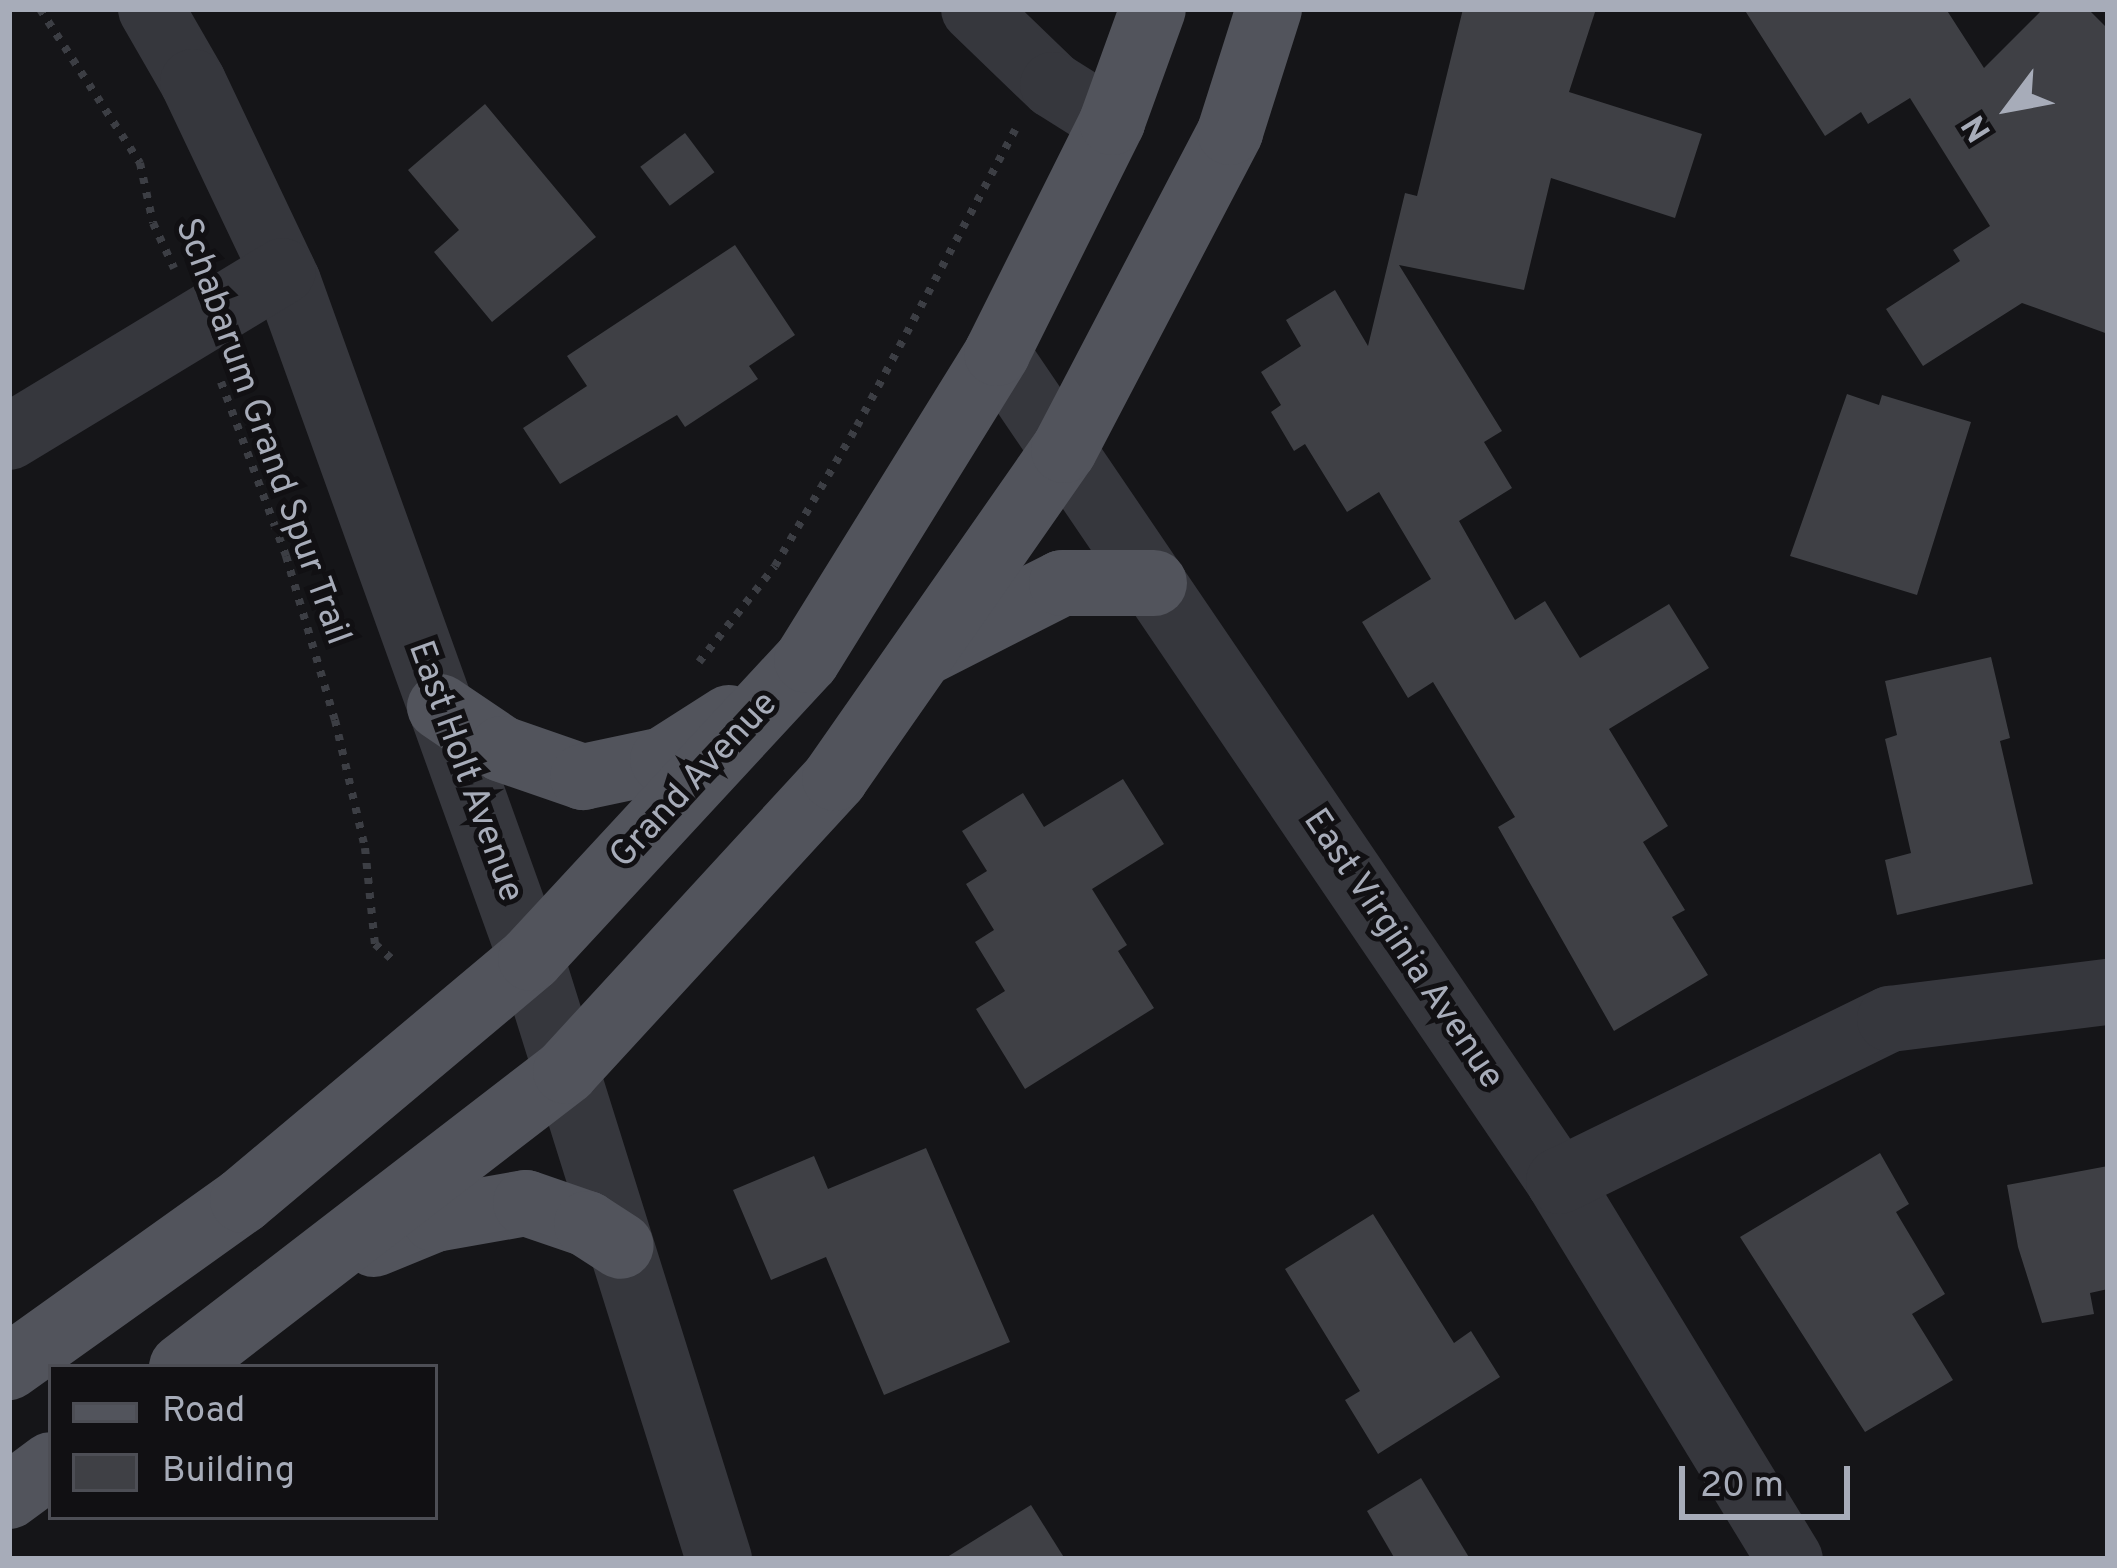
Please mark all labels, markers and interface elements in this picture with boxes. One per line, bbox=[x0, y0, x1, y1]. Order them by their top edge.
north arrow bbox=[1949, 48, 2069, 168]
text: N bbox=[1954, 106, 2003, 148]
street label: Schabarum Grand Spur Trail bbox=[163, 212, 359, 652]
street label: East Holt Avenue bbox=[396, 635, 532, 909]
street label: Grand Avenue bbox=[602, 683, 788, 879]
street label: East Virginia Avenue bbox=[1291, 801, 1513, 1099]
legend bbox=[48, 1364, 438, 1520]
text: Road bbox=[162, 1389, 245, 1435]
scale bar bbox=[1685, 1442, 1856, 1516]
text: Building bbox=[162, 1449, 295, 1495]
text: 20 m bbox=[1700, 1464, 1784, 1510]

